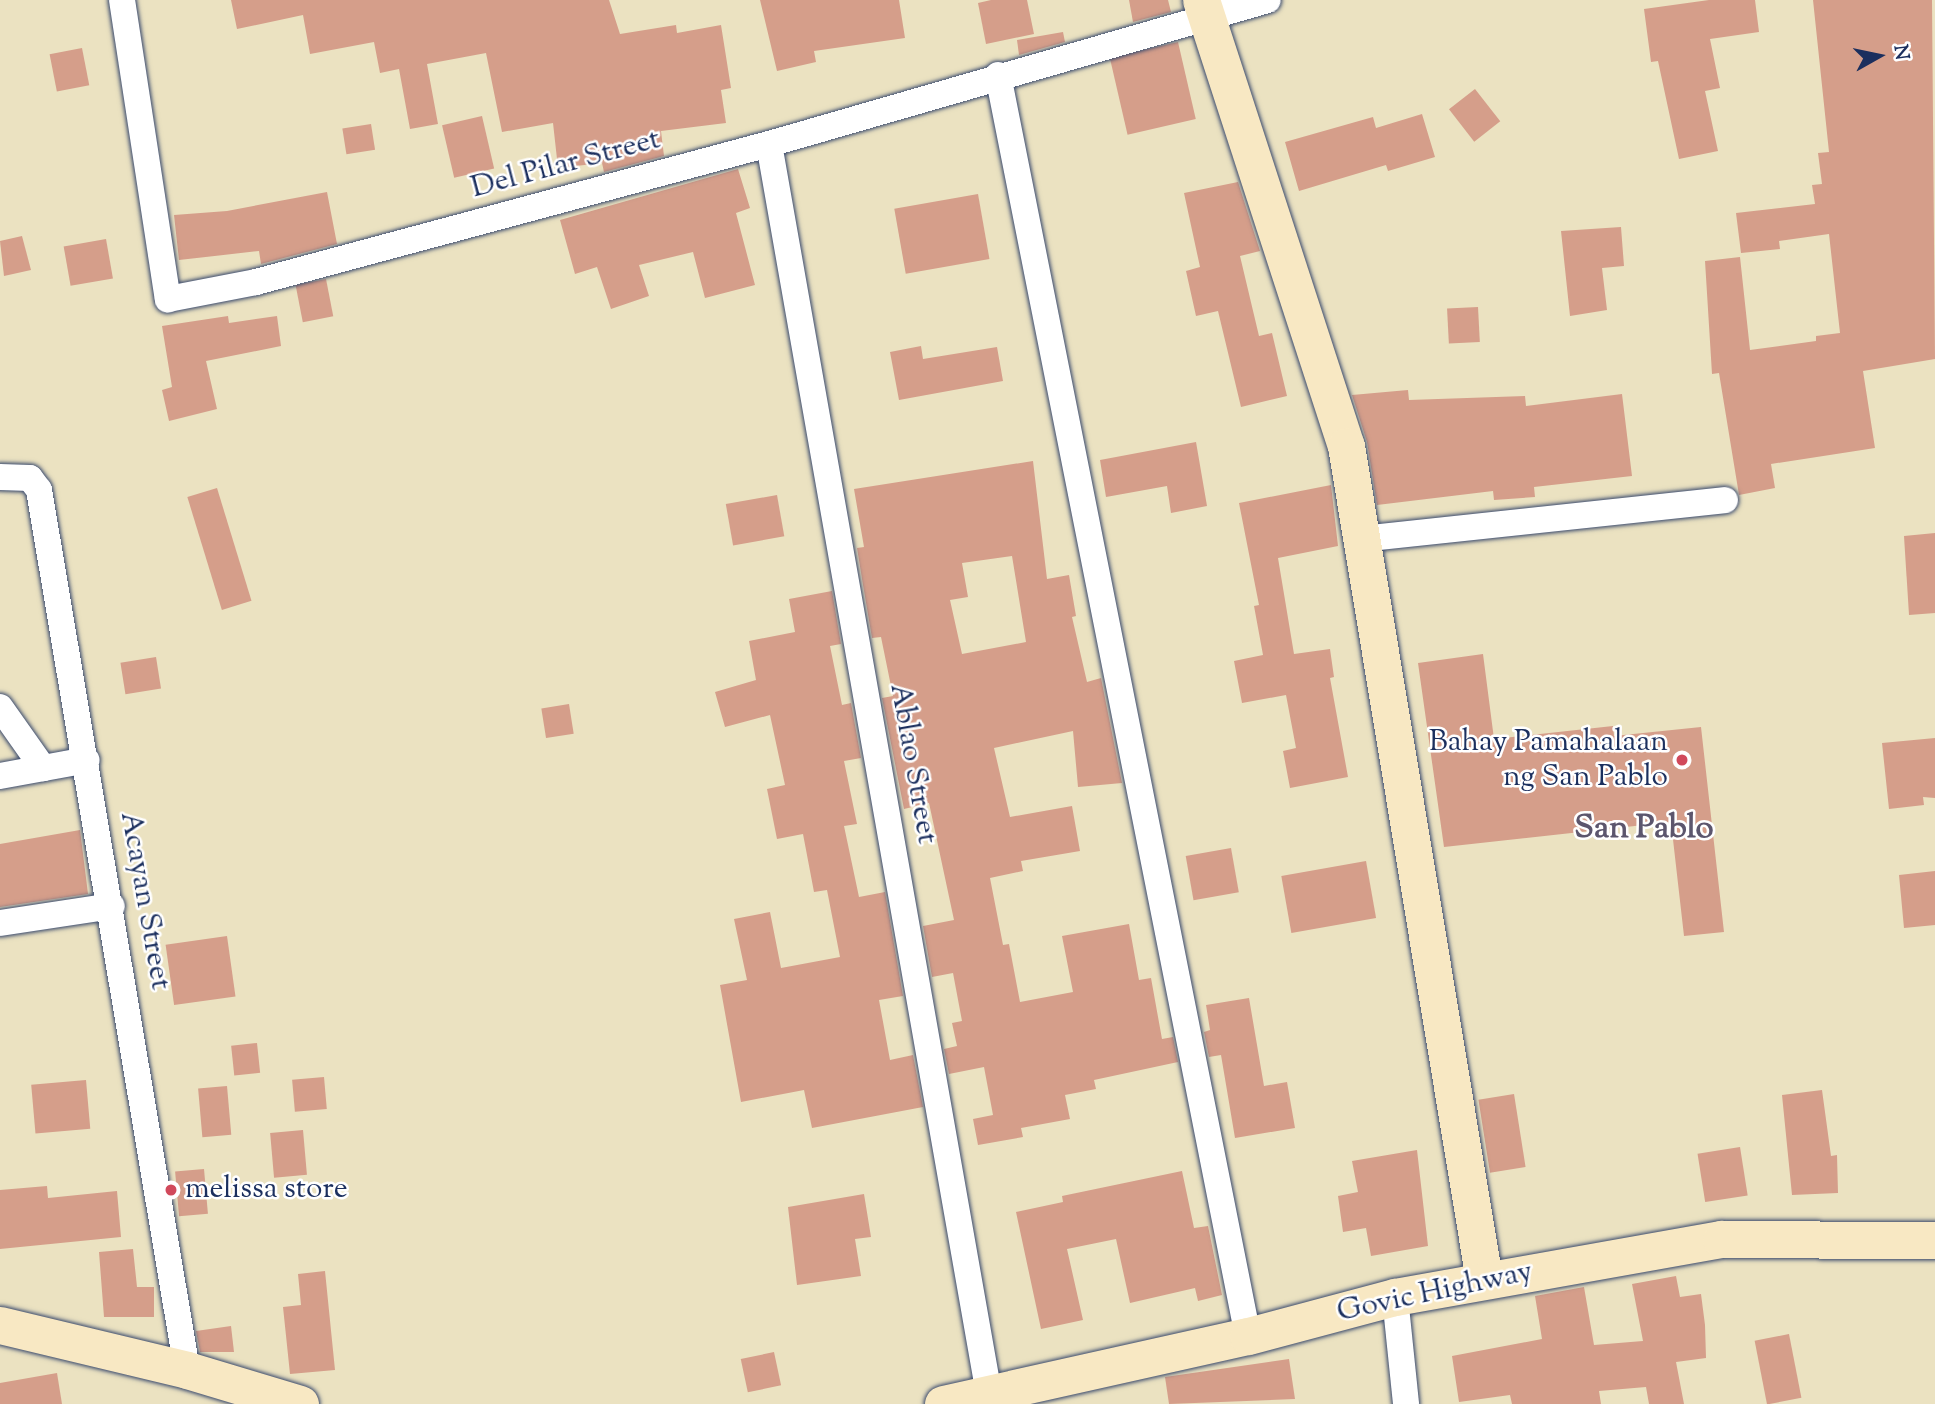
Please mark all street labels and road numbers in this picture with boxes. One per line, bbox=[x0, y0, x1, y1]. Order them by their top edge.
street label: Del Pilar Street bbox=[468, 122, 664, 208]
street label: Ablao Street bbox=[880, 681, 944, 847]
street label: Acayan Street bbox=[111, 809, 177, 993]
street label: Govic Highway bbox=[1334, 1255, 1536, 1331]

